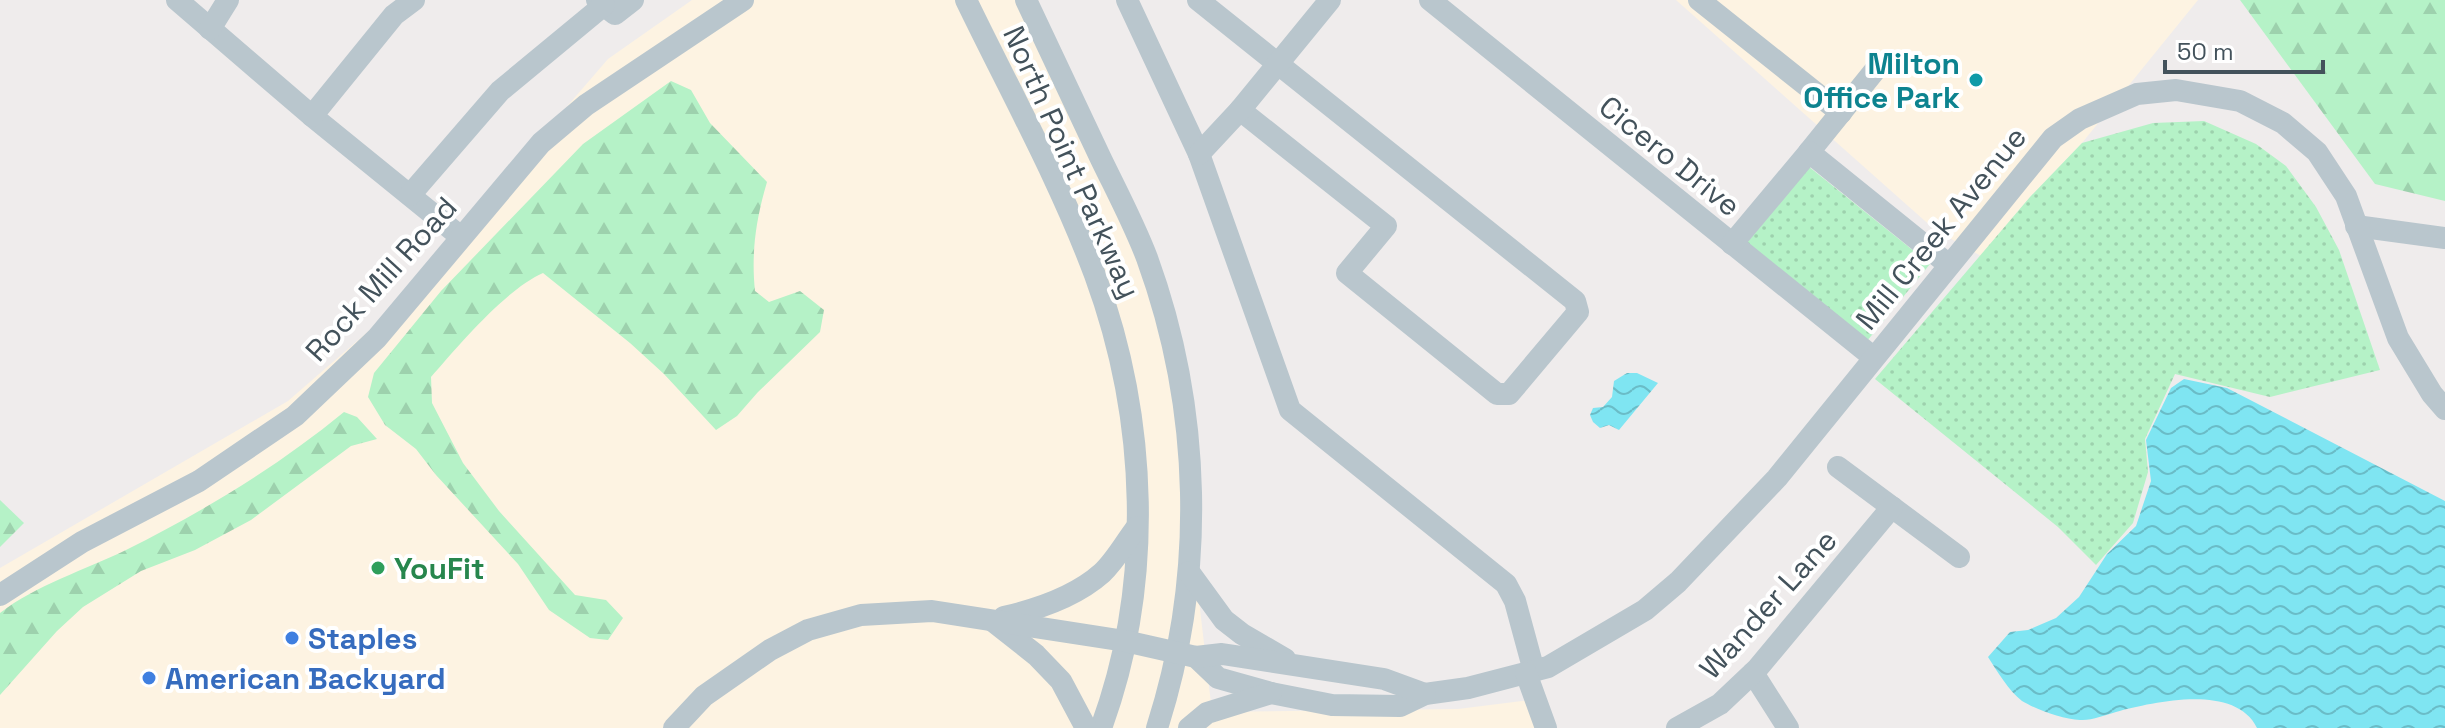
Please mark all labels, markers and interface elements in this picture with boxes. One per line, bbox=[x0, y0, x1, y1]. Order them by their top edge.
street label: North Point Parkway bbox=[994, 20, 1150, 304]
scale bar bbox=[2165, 24, 2323, 74]
text: 50 m bbox=[2177, 36, 2234, 67]
place label: Milton Office Park bbox=[1803, 44, 1960, 117]
marker: Milton Office Park bbox=[1967, 71, 1985, 89]
street label: Cicero Drive bbox=[1591, 87, 1749, 225]
street label: Mill Creek Avenue bbox=[1847, 118, 2035, 338]
street label: Rock Mill Road bbox=[297, 188, 465, 370]
street label: Wander Lane bbox=[1691, 521, 1845, 687]
place label: YouFit bbox=[394, 549, 485, 588]
marker: YouFit bbox=[369, 559, 387, 577]
place label: Staples bbox=[308, 619, 417, 658]
marker: Staples bbox=[283, 629, 301, 647]
place label: American Backyard bbox=[165, 659, 446, 698]
marker: American Backyard bbox=[140, 669, 158, 687]

